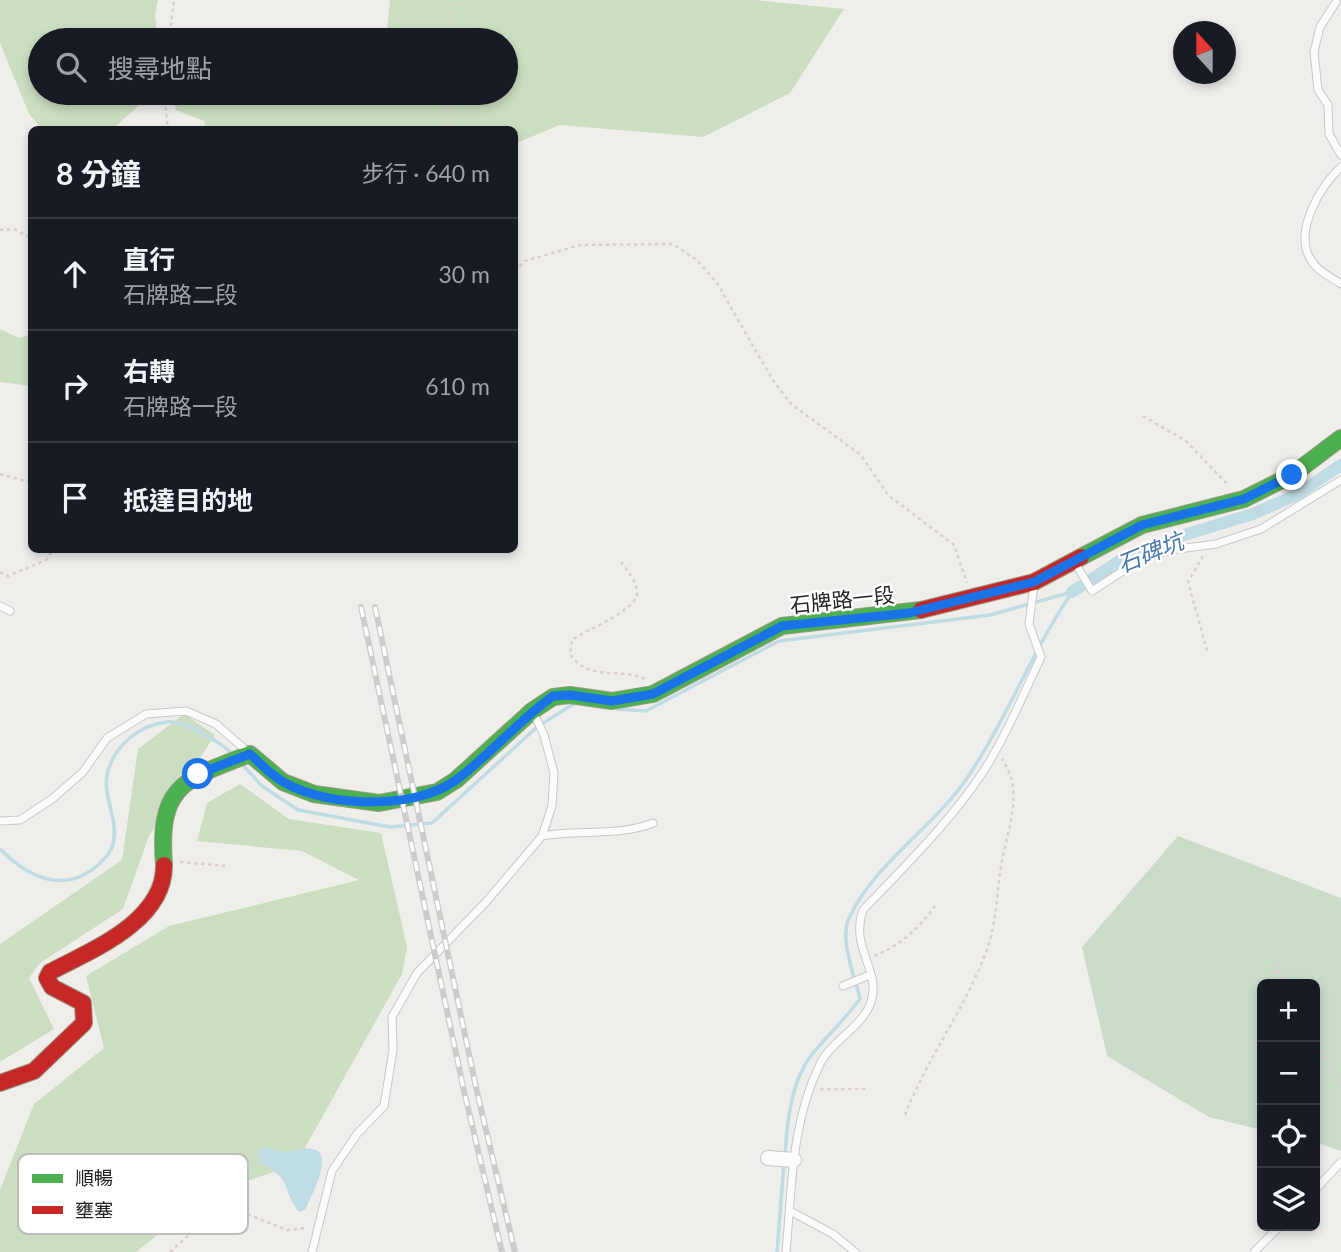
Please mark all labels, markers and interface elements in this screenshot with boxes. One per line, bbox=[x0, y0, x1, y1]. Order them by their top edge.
north arrow bbox=[1173, 21, 1236, 84]
search box bbox=[28, 28, 518, 105]
icon: search bbox=[52, 48, 90, 86]
text: 搜尋地點 bbox=[108, 52, 212, 84]
text: 8 分鐘 bbox=[56, 155, 141, 191]
text: 步行 · 640 m bbox=[361, 159, 490, 187]
text: 直行 bbox=[123, 243, 175, 275]
icon: ahead bbox=[56, 255, 94, 293]
text: 30 m bbox=[439, 260, 490, 288]
text: 石牌路二段 bbox=[123, 280, 238, 308]
text: 右轉 bbox=[123, 355, 175, 387]
icon: right bbox=[56, 367, 94, 405]
text: 610 m bbox=[425, 372, 490, 400]
text: 石牌路一段 bbox=[123, 392, 238, 420]
route end bbox=[1276, 459, 1307, 490]
icon: arrive bbox=[56, 479, 94, 517]
text: 抵達目的地 bbox=[123, 484, 253, 516]
water label: 石碑坑 bbox=[1113, 525, 1190, 578]
street label: 石牌路一段 bbox=[788, 581, 896, 617]
route start bbox=[182, 758, 213, 789]
map controls bbox=[1257, 979, 1320, 1231]
button: + bbox=[1257, 979, 1320, 1042]
button: − bbox=[1257, 1042, 1320, 1105]
button: locate bbox=[1257, 1105, 1320, 1168]
legend bbox=[18, 1154, 248, 1234]
text: 順暢 bbox=[75, 1166, 113, 1189]
button: layers bbox=[1257, 1168, 1320, 1231]
text: 壅塞 bbox=[75, 1198, 113, 1221]

